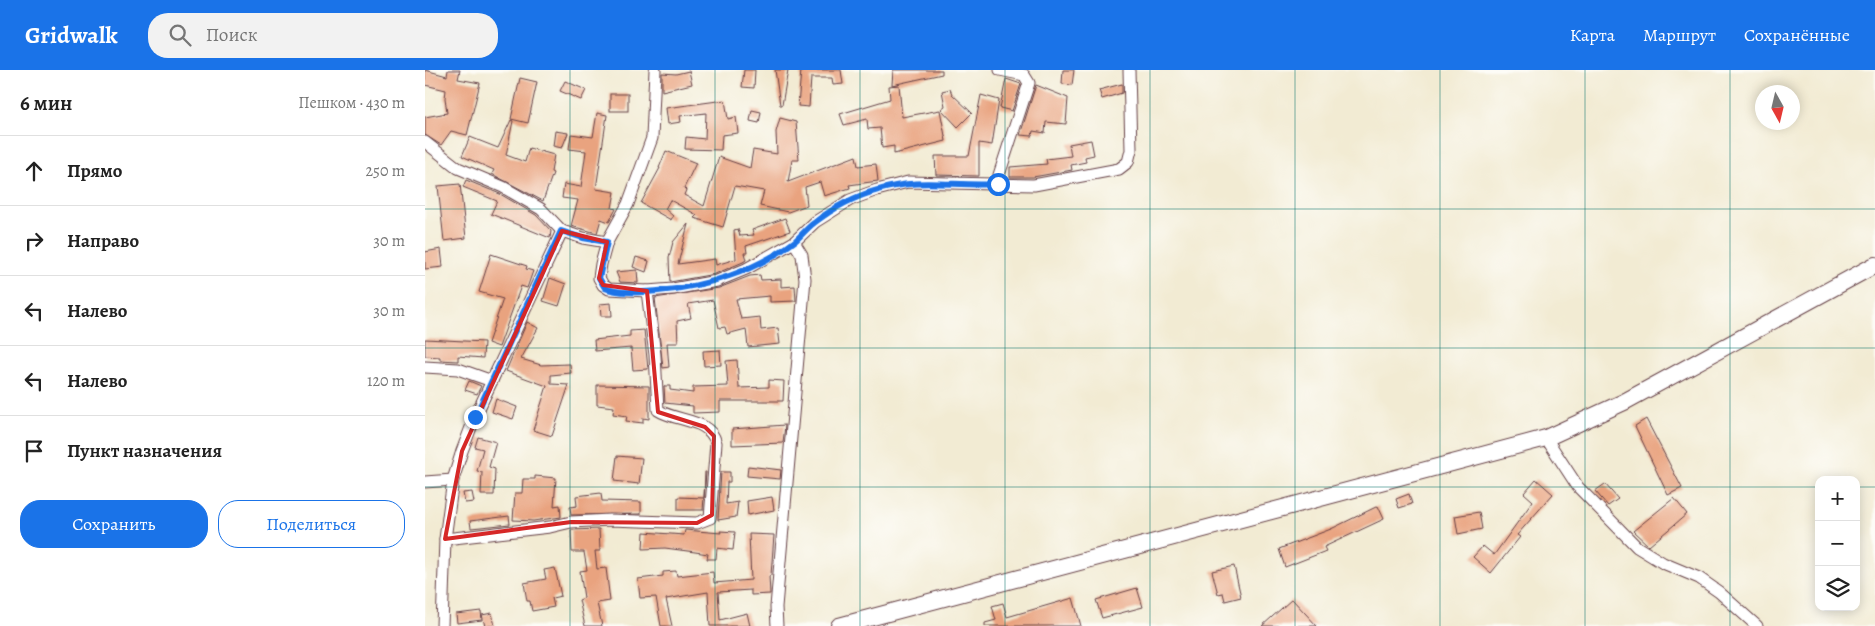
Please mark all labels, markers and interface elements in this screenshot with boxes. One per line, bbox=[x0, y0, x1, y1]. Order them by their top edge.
search box bbox=[148, 13, 498, 58]
text: Gridwalk bbox=[25, 19, 118, 51]
icon: search bbox=[166, 21, 194, 49]
text: Поиск bbox=[206, 22, 258, 48]
text: Карта bbox=[1570, 23, 1615, 47]
text: Маршрут bbox=[1643, 23, 1716, 47]
text: Сохранённые bbox=[1744, 23, 1850, 47]
north arrow bbox=[1755, 85, 1800, 130]
text: 6 мин bbox=[20, 89, 72, 117]
text: Пешком · 430 m bbox=[298, 92, 405, 114]
icon: ahead bbox=[20, 157, 48, 185]
text: Прямо bbox=[67, 158, 122, 184]
text: 250 m bbox=[366, 160, 405, 182]
route start bbox=[987, 173, 1010, 196]
icon: right bbox=[20, 227, 48, 255]
text: Направо bbox=[67, 228, 139, 254]
text: 30 m bbox=[373, 230, 405, 252]
icon: left bbox=[20, 297, 48, 325]
text: Налево bbox=[67, 298, 127, 324]
text: 30 m bbox=[373, 300, 405, 322]
icon: left bbox=[20, 367, 48, 395]
text: Налево bbox=[67, 368, 127, 394]
text: 120 m bbox=[367, 370, 405, 392]
route end bbox=[464, 406, 487, 429]
icon: arrive bbox=[20, 437, 48, 465]
text: Пункт назначения bbox=[67, 438, 222, 464]
map controls bbox=[1815, 476, 1860, 611]
button: + bbox=[1815, 476, 1860, 521]
button: Сохранить bbox=[20, 500, 208, 548]
button: Поделиться bbox=[218, 500, 405, 548]
button: − bbox=[1815, 521, 1860, 566]
button: layers bbox=[1815, 566, 1860, 611]

